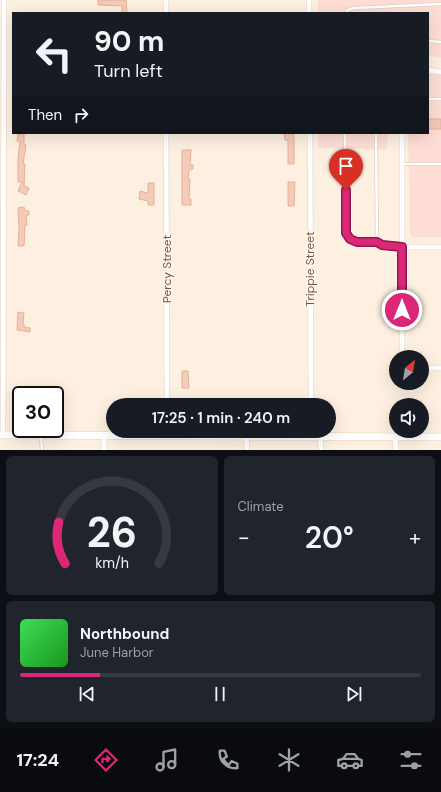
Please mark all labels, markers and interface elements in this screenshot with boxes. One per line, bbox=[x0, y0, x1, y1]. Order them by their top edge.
text: 90 m bbox=[94, 23, 164, 60]
icon: left bbox=[28, 28, 80, 80]
text: Turn left bbox=[94, 59, 163, 83]
icon: right bbox=[70, 104, 92, 126]
text: Then bbox=[28, 105, 62, 125]
pin bbox=[329, 149, 363, 190]
icon: arrive bbox=[335, 155, 357, 177]
street label: Trippie Street bbox=[302, 231, 318, 307]
street label: Percy Street bbox=[159, 235, 175, 303]
position arrow bbox=[381, 289, 423, 331]
north arrow bbox=[389, 350, 429, 390]
map controls bbox=[389, 350, 429, 438]
speed limit sign: 30 bbox=[12, 386, 64, 438]
button: sound bbox=[389, 398, 429, 438]
text: 17:25 · 1 min · 240 m bbox=[152, 408, 290, 428]
text: Climate bbox=[238, 498, 284, 515]
text: 26 bbox=[87, 505, 137, 559]
text: 20° bbox=[305, 518, 354, 557]
text: − bbox=[238, 523, 250, 552]
text: + bbox=[409, 523, 421, 552]
text: km/h bbox=[95, 553, 129, 571]
text: Northbound bbox=[80, 624, 169, 644]
text: June Harbor bbox=[80, 644, 154, 661]
icon: previous bbox=[76, 683, 98, 705]
icon: pause bbox=[209, 683, 231, 705]
icon: next bbox=[343, 683, 365, 705]
icon: directions bbox=[92, 746, 120, 774]
icon: music bbox=[153, 746, 181, 774]
icon: phone bbox=[214, 746, 242, 774]
icon: climate bbox=[275, 746, 303, 774]
icon: car bbox=[336, 746, 364, 774]
icon: filters bbox=[397, 746, 425, 774]
text: 17:24 bbox=[16, 748, 59, 772]

